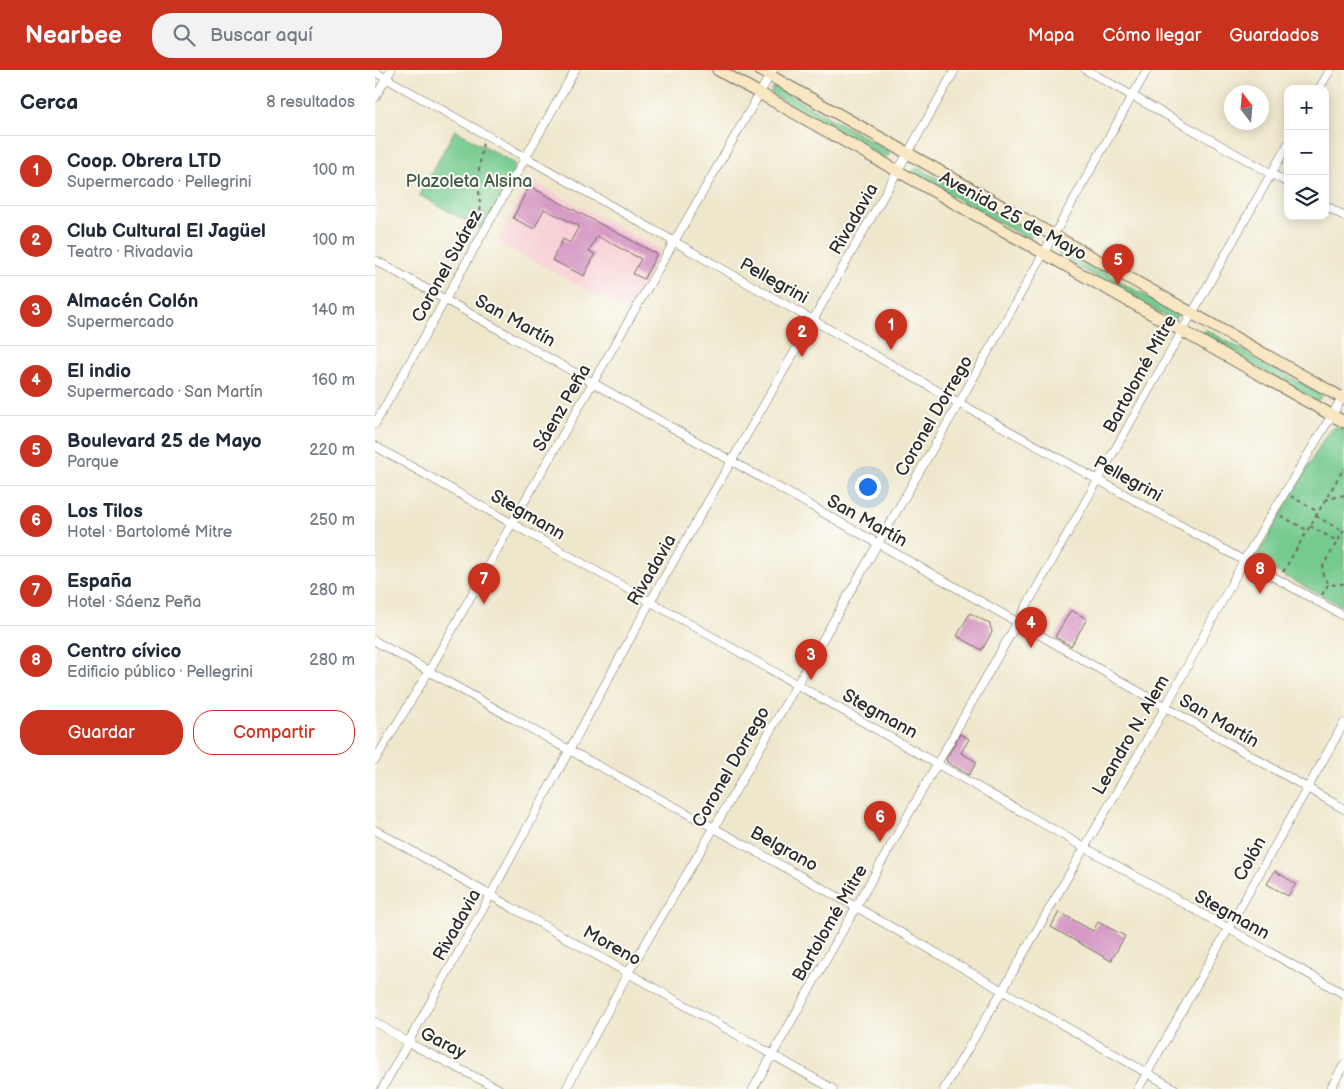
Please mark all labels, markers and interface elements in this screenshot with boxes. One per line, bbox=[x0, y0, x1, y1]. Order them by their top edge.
search box bbox=[152, 13, 502, 58]
text: Nearbee bbox=[25, 21, 122, 50]
icon: search bbox=[170, 21, 198, 49]
text: Buscar aquí bbox=[210, 24, 313, 47]
text: Mapa bbox=[1028, 25, 1074, 46]
text: Cómo llegar bbox=[1102, 25, 1201, 46]
text: Guardados bbox=[1229, 25, 1319, 46]
north arrow bbox=[1224, 85, 1269, 130]
map controls bbox=[1284, 85, 1329, 220]
button: + bbox=[1284, 85, 1329, 130]
text: Cerca bbox=[20, 90, 78, 115]
text: 8 resultados bbox=[266, 93, 355, 112]
button: − bbox=[1284, 130, 1329, 175]
text: Coop. Obrera LTD bbox=[67, 150, 221, 173]
text: 1 bbox=[33, 161, 39, 180]
text: 100 m bbox=[312, 161, 355, 180]
street label: Avenida 25 de Mayo bbox=[936, 167, 1090, 265]
park label: Plazoleta Alsina bbox=[405, 171, 533, 192]
text: Supermercado · Pellegrini bbox=[67, 173, 252, 192]
button: layers bbox=[1284, 175, 1329, 220]
street label: Rivadavia bbox=[825, 180, 883, 258]
street label: Coronel Suárez bbox=[407, 206, 487, 326]
text: Club Cultural El Jagüel bbox=[67, 220, 266, 243]
text: 2 bbox=[31, 231, 41, 250]
text: 100 m bbox=[312, 231, 355, 250]
text: Teatro · Rivadavia bbox=[67, 243, 193, 262]
pin: 5 bbox=[1102, 244, 1134, 285]
street label: Pellegrini bbox=[736, 254, 812, 308]
text: Almacén Colón bbox=[67, 290, 198, 313]
street label: San Martín bbox=[471, 290, 559, 352]
text: 3 bbox=[31, 301, 41, 320]
text: 140 m bbox=[312, 301, 355, 320]
pin: 1 bbox=[875, 309, 907, 350]
street label: Bartolomé Mitre bbox=[1099, 311, 1181, 436]
text: Supermercado bbox=[67, 313, 174, 332]
pin: 2 bbox=[786, 316, 818, 357]
street label: Coronel Dorrego bbox=[891, 352, 977, 480]
text: El indio bbox=[67, 360, 131, 383]
street label: Sáenz Peña bbox=[529, 361, 595, 455]
text: 4 bbox=[31, 371, 41, 390]
text: 160 m bbox=[312, 371, 355, 390]
text: Supermercado · San Martín bbox=[67, 383, 263, 402]
text: Boulevard 25 de Mayo bbox=[67, 430, 262, 453]
text: 5 bbox=[31, 441, 41, 460]
text: 220 m bbox=[309, 441, 355, 460]
street label: Pellegrini bbox=[1090, 452, 1166, 506]
text: Parque bbox=[67, 453, 119, 472]
your location bbox=[855, 474, 881, 500]
street label: Stegmann bbox=[487, 485, 569, 545]
street label: San Martín bbox=[823, 490, 911, 552]
text: Los Tilos bbox=[67, 500, 143, 523]
text: 6 bbox=[31, 511, 41, 530]
text: 250 m bbox=[309, 511, 355, 530]
text: Hotel · Bartolomé Mitre bbox=[67, 523, 232, 542]
street label: Rivadavia bbox=[623, 531, 681, 609]
pin: 8 bbox=[1244, 553, 1276, 594]
pin: 7 bbox=[468, 563, 500, 604]
text: España bbox=[67, 570, 132, 593]
text: 7 bbox=[32, 581, 40, 600]
text: 280 m bbox=[309, 581, 355, 600]
text: Hotel · Sáenz Peña bbox=[67, 593, 201, 612]
pin: 4 bbox=[1015, 607, 1047, 648]
pin: 3 bbox=[795, 639, 827, 680]
text: Centro cívico bbox=[67, 640, 181, 663]
text: 8 bbox=[31, 651, 41, 670]
text: 280 m bbox=[309, 651, 355, 670]
text: Edificio público · Pellegrini bbox=[67, 663, 253, 682]
street label: Leandro N. Alem bbox=[1088, 671, 1174, 799]
street label: Stegmann bbox=[839, 685, 921, 743]
street label: San Martín bbox=[1175, 690, 1263, 752]
street label: Coronel Dorrego bbox=[688, 703, 774, 831]
button: Guardar bbox=[20, 710, 183, 755]
button: Compartir bbox=[193, 710, 355, 755]
pin: 6 bbox=[864, 801, 896, 842]
street label: Belgrano bbox=[747, 822, 821, 876]
street label: Colón bbox=[1229, 833, 1271, 885]
street label: Bartolomé Mitre bbox=[788, 861, 872, 985]
street label: Rivadavia bbox=[429, 886, 485, 964]
street label: Stegmann bbox=[1191, 886, 1273, 944]
street label: Moreno bbox=[579, 922, 645, 970]
street label: Garay bbox=[417, 1023, 470, 1064]

